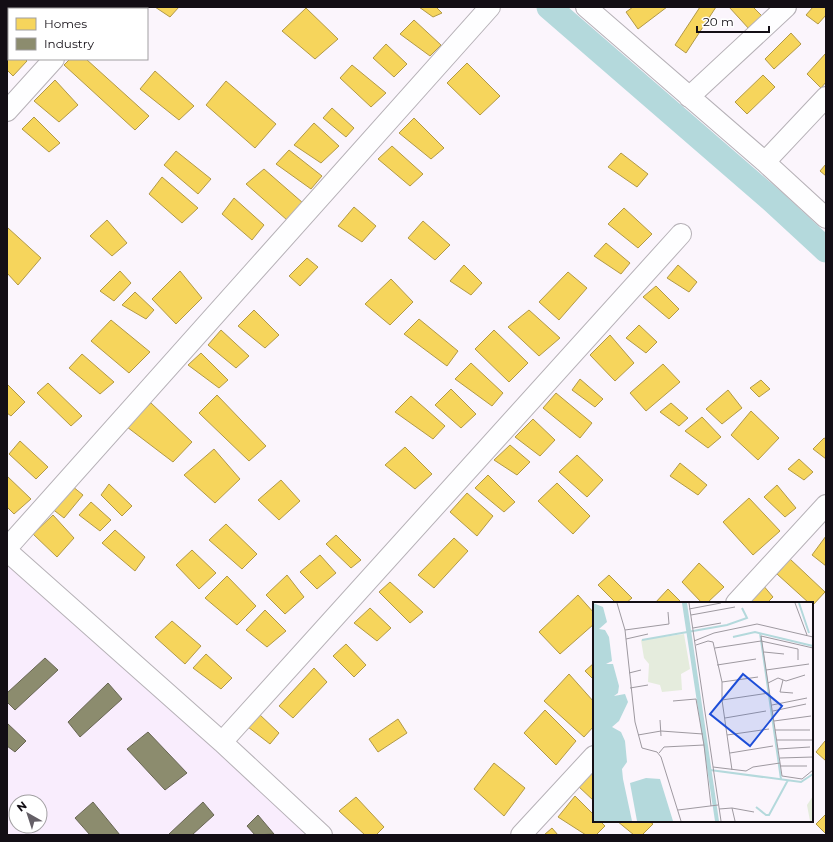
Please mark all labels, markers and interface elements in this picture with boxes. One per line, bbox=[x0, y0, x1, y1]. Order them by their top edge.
legend bbox=[8, 8, 148, 60]
scale bar bbox=[697, 8, 769, 34]
text: 20 m bbox=[703, 14, 734, 29]
text: Homes bbox=[44, 16, 87, 31]
text: Industry bbox=[44, 36, 94, 51]
inset map bbox=[593, 602, 813, 822]
north arrow bbox=[8, 794, 48, 834]
text: N bbox=[14, 798, 30, 814]

